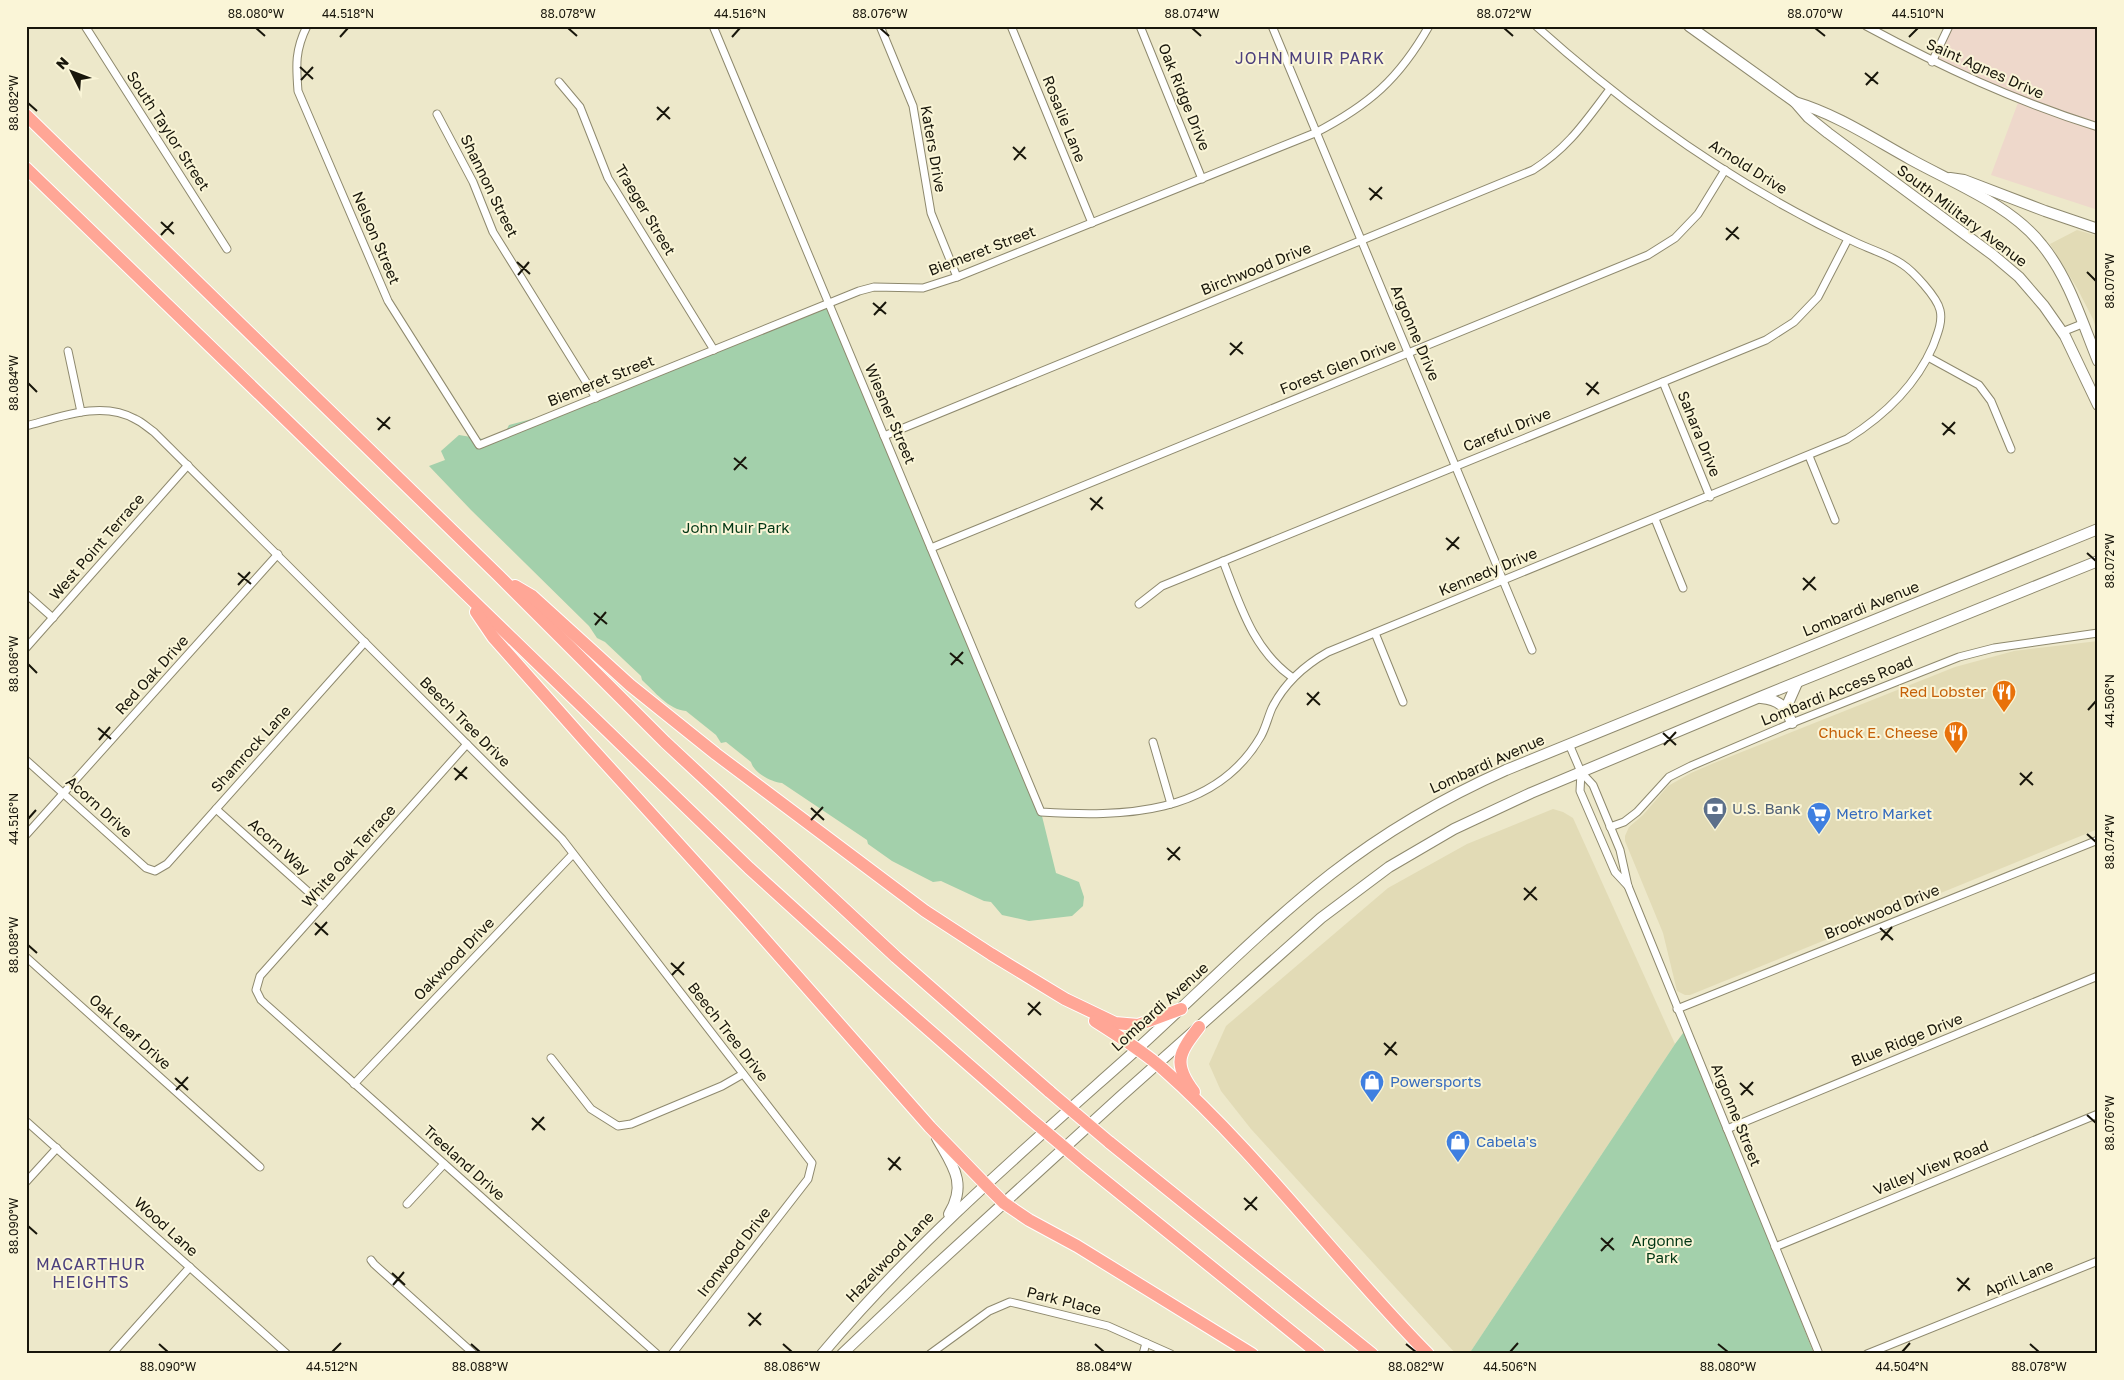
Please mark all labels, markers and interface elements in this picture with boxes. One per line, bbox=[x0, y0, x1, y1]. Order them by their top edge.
text: 88.080°W bbox=[228, 6, 285, 21]
text: 44.518°N bbox=[322, 6, 374, 21]
text: 88.078°W bbox=[540, 6, 596, 21]
text: 44.516°N bbox=[714, 6, 766, 21]
text: 88.076°W bbox=[852, 6, 908, 21]
text: 88.074°W bbox=[1165, 6, 1220, 21]
text: 88.072°W bbox=[1476, 6, 1532, 21]
text: 88.070°W bbox=[1787, 6, 1843, 21]
text: 44.510°N bbox=[1892, 6, 1944, 21]
street label: Saint Agnes Drive bbox=[1924, 34, 2047, 102]
street label: Oak Ridge Drive bbox=[1155, 40, 1215, 153]
north arrow bbox=[48, 48, 98, 98]
district label: JOHN MUIR PARK bbox=[1235, 48, 1385, 68]
text: N bbox=[52, 53, 72, 73]
street label: South Taylor Street bbox=[123, 67, 214, 194]
street label: Rosalie Lane bbox=[1039, 73, 1091, 165]
text: 88.082°W bbox=[6, 74, 21, 131]
street label: Katers Drive bbox=[917, 104, 951, 194]
street label: Shannon Street bbox=[457, 131, 523, 240]
street label: Arnold Drive bbox=[1706, 135, 1791, 198]
street label: South Military Avenue bbox=[1894, 160, 2031, 270]
street label: Traeger Street bbox=[612, 161, 680, 258]
street label: Nelson Street bbox=[349, 188, 405, 287]
street label: Biemeret Street bbox=[926, 221, 1038, 279]
street label: Birchwood Drive bbox=[1198, 238, 1314, 298]
text: 88.070°W bbox=[2102, 253, 2117, 309]
street label: Argonne Drive bbox=[1388, 282, 1444, 383]
street label: Forest Glen Drive bbox=[1277, 334, 1399, 398]
street label: Biemeret Street bbox=[545, 351, 657, 410]
text: 88.084°W bbox=[6, 355, 21, 411]
street label: Wiesner Street bbox=[862, 361, 920, 466]
street label: Sahara Drive bbox=[1675, 388, 1725, 479]
street label: Careful Drive bbox=[1460, 403, 1553, 455]
street label: West Point Terrace bbox=[45, 489, 148, 603]
park label: John Muir Park bbox=[682, 518, 790, 536]
text: 88.072°W bbox=[2102, 533, 2117, 589]
street label: Kennedy Drive bbox=[1436, 543, 1540, 599]
street label: Lombardi Avenue bbox=[1800, 576, 1922, 640]
street label: Red Oak Drive bbox=[111, 631, 192, 718]
text: 88.086°W bbox=[6, 635, 21, 692]
street label: Lombardi Access Road bbox=[1758, 651, 1915, 729]
street label: Beech Tree Drive bbox=[417, 672, 515, 770]
text: 44.506°N bbox=[2102, 674, 2117, 728]
restaurant icon: Red Lobster bbox=[1991, 679, 2017, 713]
place label: Red Lobster bbox=[1899, 682, 1986, 700]
street label: Shamrock Lane bbox=[207, 701, 294, 796]
restaurant icon: Chuck E. Cheese bbox=[1943, 720, 1969, 754]
place label: Chuck E. Cheese bbox=[1818, 723, 1938, 741]
street label: Lombardi Avenue bbox=[1426, 730, 1547, 797]
street label: Acorn Drive bbox=[63, 772, 137, 841]
text: 44.516°N bbox=[6, 793, 21, 845]
bank icon: U.S. Bank bbox=[1702, 796, 1728, 830]
place label: U.S. Bank bbox=[1732, 799, 1801, 817]
street label: White Oak Terrace bbox=[298, 800, 399, 910]
supermarket icon: Metro Market bbox=[1806, 801, 1832, 835]
place label: Metro Market bbox=[1836, 804, 1932, 822]
street label: Acorn Way bbox=[245, 814, 314, 879]
text: 88.074°W bbox=[2102, 814, 2117, 869]
street label: Brookwood Drive bbox=[1821, 880, 1942, 942]
street label: Oakwood Drive bbox=[409, 913, 498, 1004]
text: 88.088°W bbox=[6, 916, 21, 973]
street label: Lombardi Avenue bbox=[1107, 958, 1212, 1054]
street label: Beech Tree Drive bbox=[685, 978, 773, 1085]
street label: Oak Leaf Drive bbox=[86, 990, 175, 1073]
street label: Blue Ridge Drive bbox=[1848, 1008, 1965, 1070]
street label: Argonne Street bbox=[1708, 1061, 1766, 1169]
shop icon: Powersports bbox=[1359, 1069, 1385, 1103]
place label: Powersports bbox=[1390, 1072, 1481, 1090]
text: 88.076°W bbox=[2102, 1095, 2117, 1151]
street label: Treeland Drive bbox=[420, 1121, 509, 1204]
shop icon: Cabela's bbox=[1445, 1129, 1471, 1163]
place label: Cabela's bbox=[1476, 1132, 1537, 1150]
street label: Valley View Road bbox=[1870, 1136, 1991, 1198]
street label: Wood Lane bbox=[131, 1193, 203, 1260]
text: 88.090°W bbox=[6, 1197, 21, 1254]
street label: Ironwood Drive bbox=[693, 1203, 774, 1300]
street label: Hazelwood Lane bbox=[841, 1207, 937, 1305]
park label: Argonne Park bbox=[1631, 1231, 1693, 1266]
district label: MACARTHUR HEIGHTS bbox=[36, 1254, 146, 1292]
street label: April Lane bbox=[1982, 1255, 2056, 1299]
street label: Park Place bbox=[1025, 1282, 1104, 1318]
text: 88.090°W bbox=[140, 1359, 197, 1374]
text: 44.512°N bbox=[306, 1359, 358, 1374]
text: 88.088°W bbox=[452, 1359, 509, 1374]
text: 88.086°W bbox=[764, 1359, 821, 1374]
text: 88.084°W bbox=[1076, 1359, 1132, 1374]
text: 88.082°W bbox=[1388, 1359, 1445, 1374]
text: 44.506°N bbox=[1483, 1359, 1537, 1374]
text: 88.080°W bbox=[1700, 1359, 1757, 1374]
text: 44.504°N bbox=[1875, 1359, 1929, 1374]
text: 88.078°W bbox=[2011, 1359, 2067, 1374]

